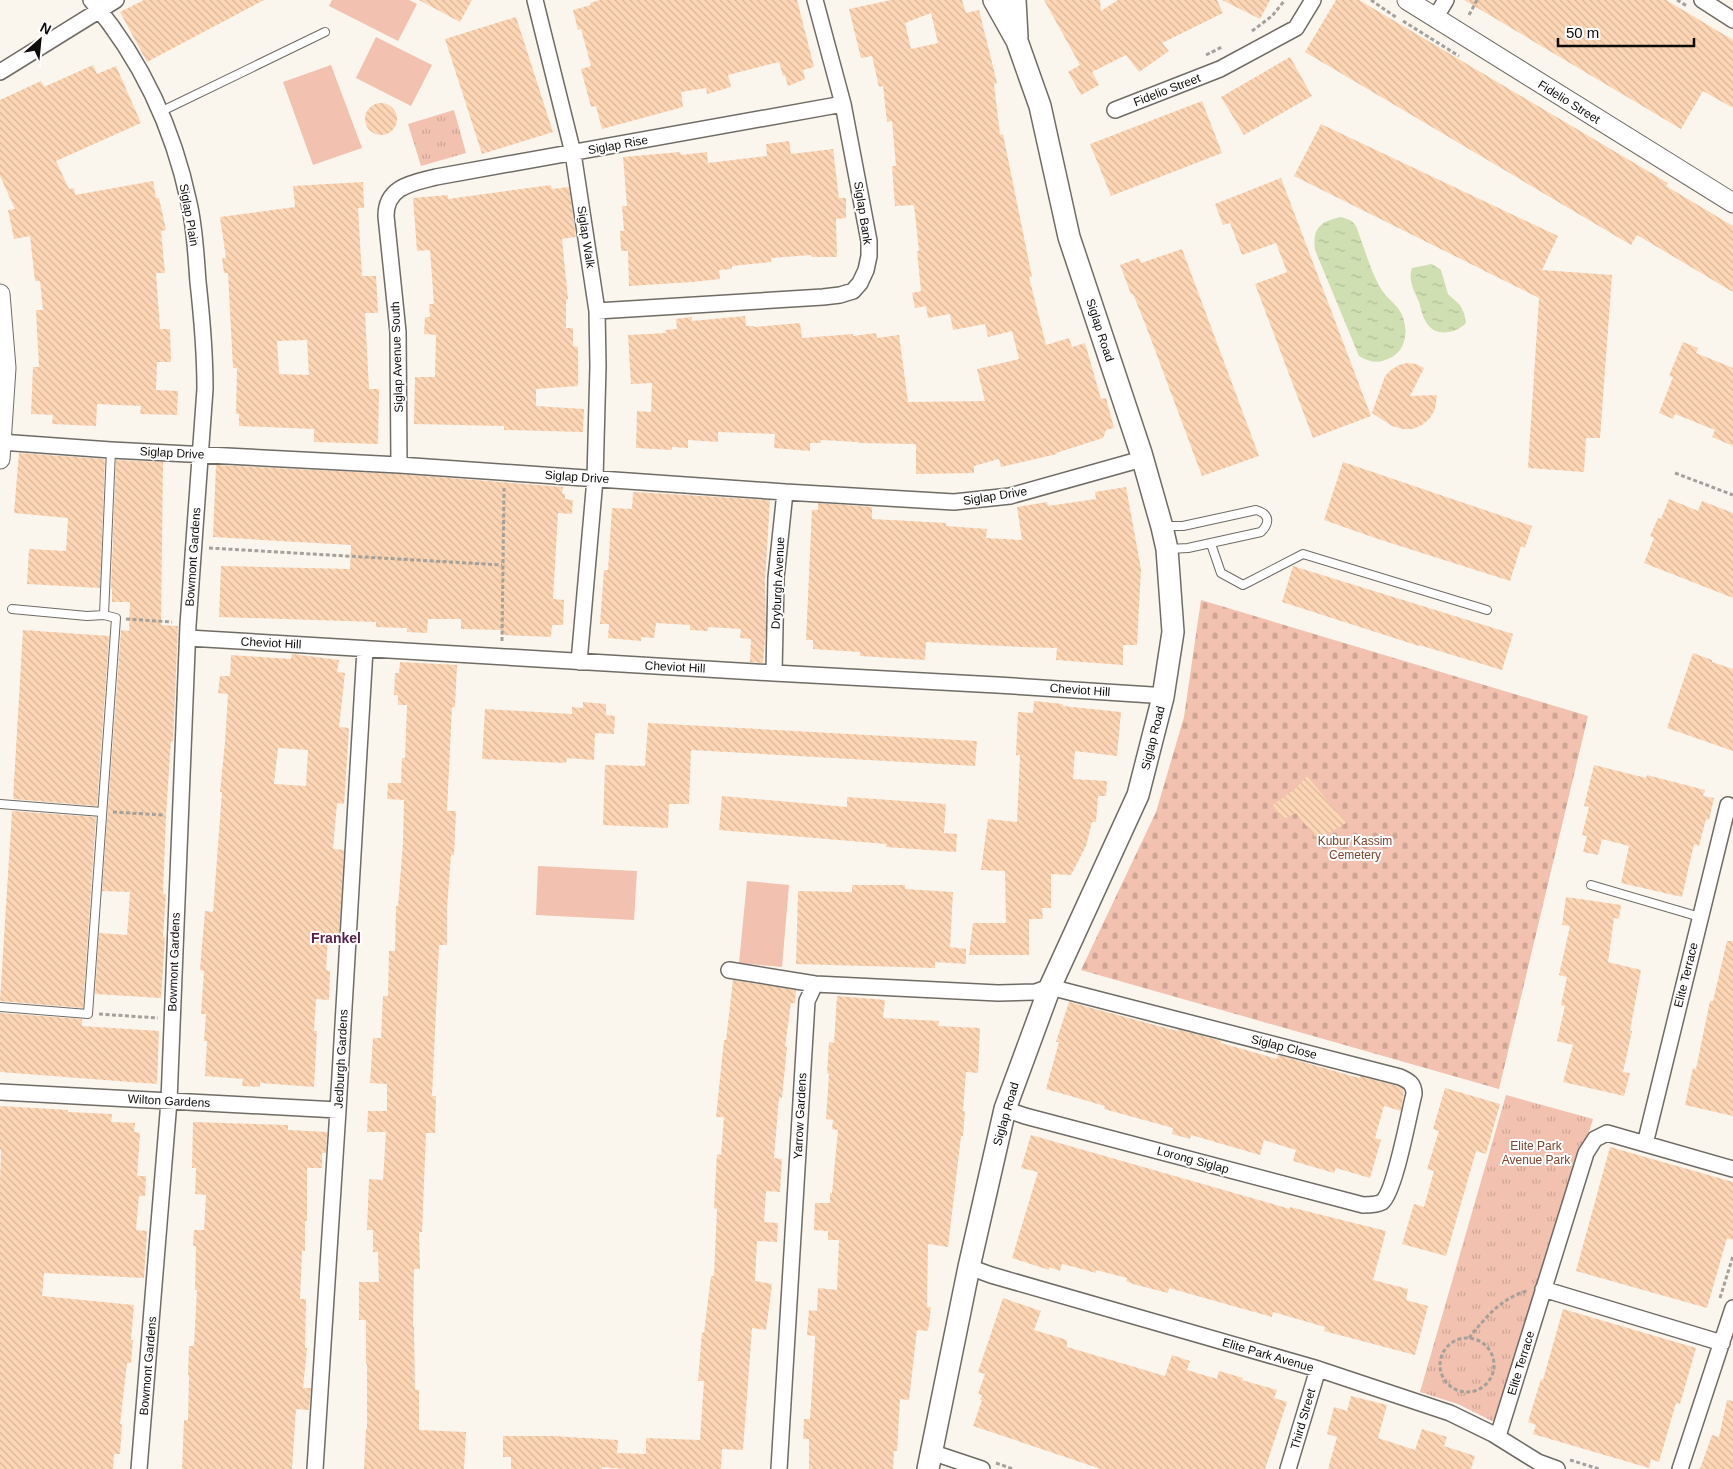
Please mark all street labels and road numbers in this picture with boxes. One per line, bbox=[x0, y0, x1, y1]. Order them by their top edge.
street label: Fidelio Street bbox=[1131, 71, 1203, 109]
street label: Fidelio Street bbox=[1535, 77, 1603, 127]
street label: Siglap Rise bbox=[587, 133, 649, 157]
street label: Siglap Bank bbox=[851, 180, 875, 247]
street label: Siglap Plain bbox=[177, 183, 201, 247]
street label: Siglap Walk bbox=[574, 205, 598, 270]
street label: Siglap Road bbox=[1083, 297, 1117, 363]
street label: Siglap Avenue South bbox=[388, 301, 406, 413]
street label: Siglap Drive bbox=[139, 444, 205, 462]
street label: Siglap Drive bbox=[544, 468, 610, 486]
street label: Siglap Drive bbox=[962, 484, 1028, 508]
street label: Bowmont Gardens bbox=[183, 507, 203, 607]
street label: Dryburgh Avenue bbox=[769, 536, 787, 630]
street label: Cheviot Hill bbox=[240, 634, 302, 652]
street label: Cheviot Hill bbox=[644, 658, 706, 676]
street label: Cheviot Hill bbox=[1049, 681, 1111, 699]
street label: Siglap Road bbox=[1138, 705, 1168, 771]
street label: Bowmont Gardens bbox=[165, 912, 183, 1012]
street label: Elite Terrace bbox=[1671, 941, 1701, 1009]
street label: Jedburgh Gardens bbox=[331, 1009, 351, 1109]
street label: Siglap Close bbox=[1250, 1032, 1319, 1062]
street label: Yarrow Gardens bbox=[791, 1072, 809, 1160]
street label: Siglap Road bbox=[990, 1081, 1022, 1147]
street label: Wilton Gardens bbox=[127, 1092, 211, 1110]
street label: Lorong Siglap bbox=[1155, 1144, 1231, 1176]
street label: Bowmont Gardens bbox=[137, 1316, 159, 1416]
street label: Elite Terrace bbox=[1505, 1329, 1538, 1397]
street label: Elite Park Avenue bbox=[1221, 1335, 1316, 1375]
street label: Third Street bbox=[1288, 1386, 1319, 1451]

